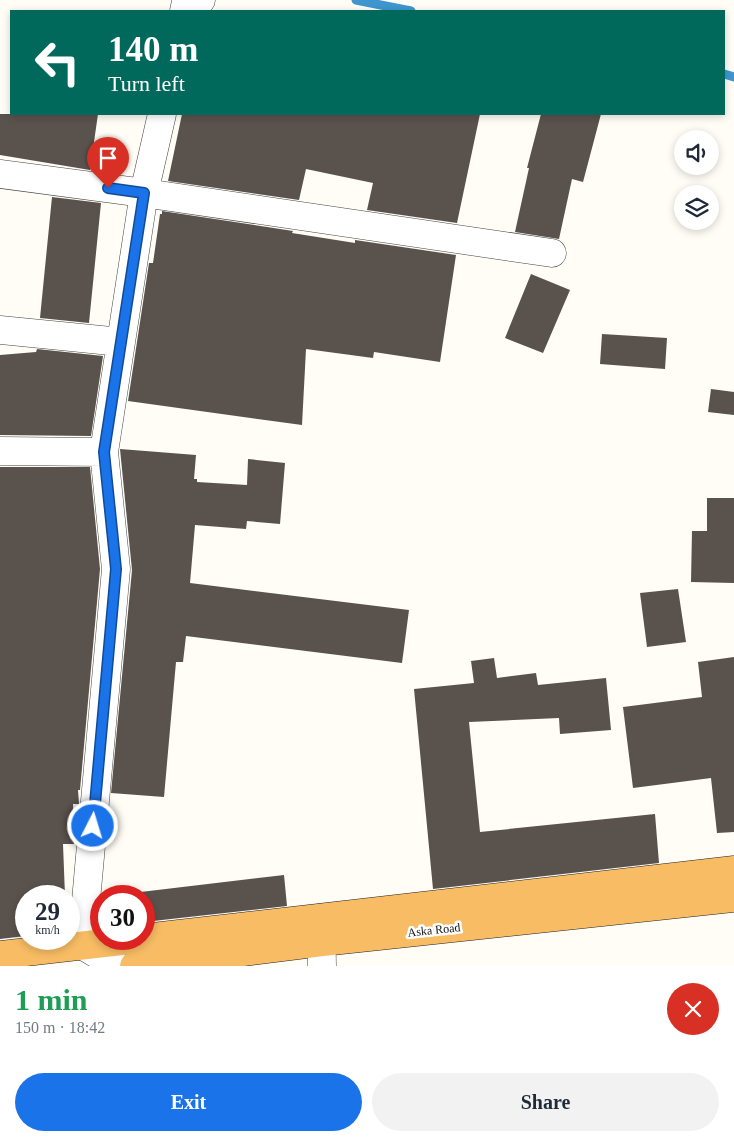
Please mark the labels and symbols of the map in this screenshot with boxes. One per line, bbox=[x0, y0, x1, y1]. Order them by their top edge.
pin bbox=[87, 137, 129, 188]
position arrow bbox=[66, 799, 118, 851]
speed limit sign: 30 bbox=[90, 885, 155, 950]
street label: Aska Road bbox=[407, 920, 461, 940]

